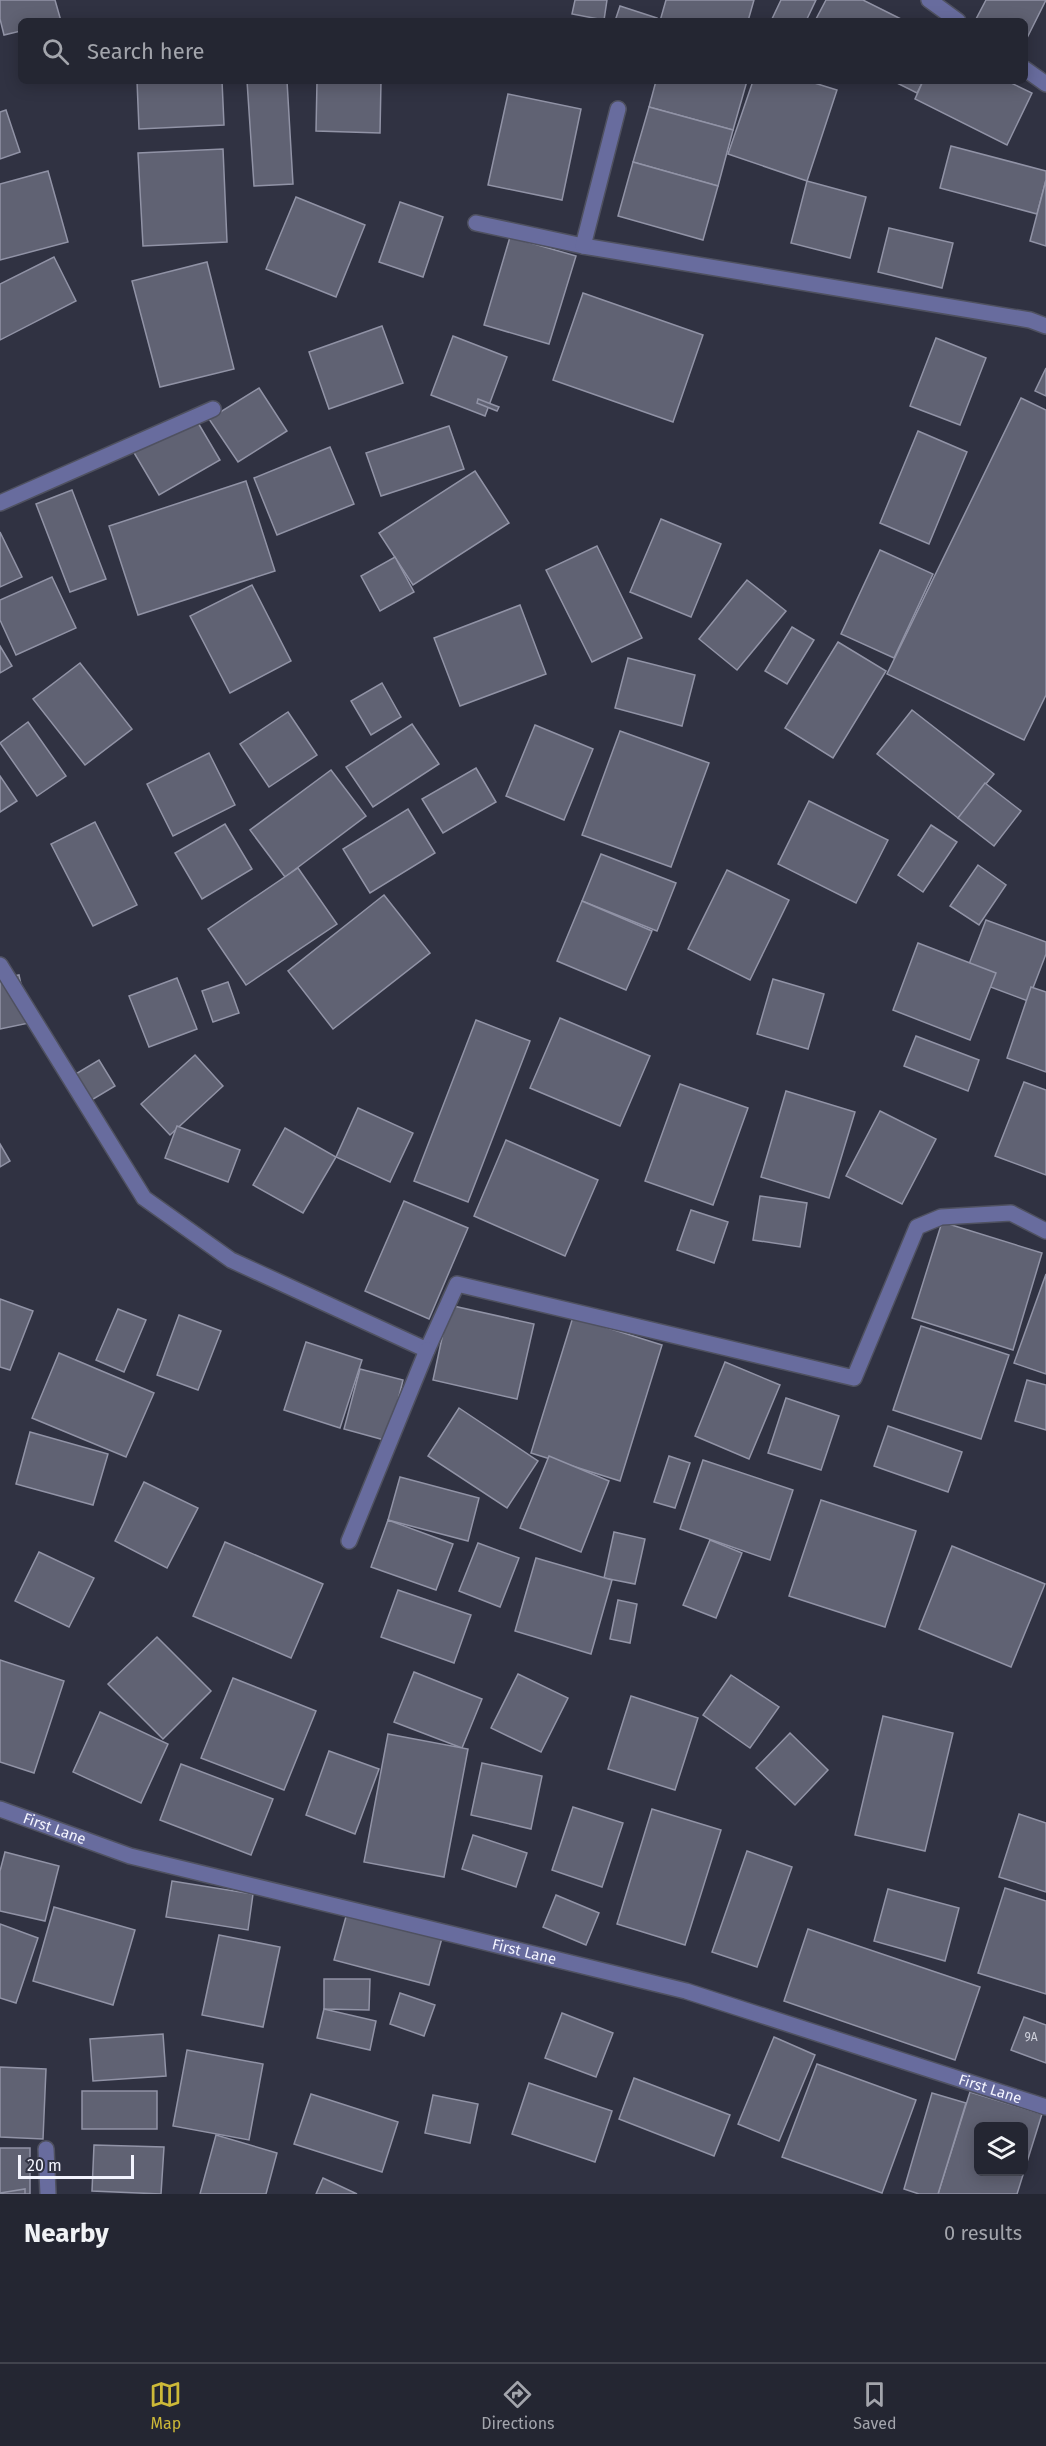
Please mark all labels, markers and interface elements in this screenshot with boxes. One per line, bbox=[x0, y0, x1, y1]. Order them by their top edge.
search box bbox=[18, 18, 1028, 84]
icon: search bbox=[39, 35, 72, 68]
text: Search here bbox=[87, 38, 205, 65]
street label: First Lane bbox=[21, 1809, 88, 1848]
street label: First Lane bbox=[490, 1935, 558, 1968]
house number: 9A bbox=[1024, 2030, 1038, 2044]
street label: First Lane bbox=[956, 2070, 1024, 2108]
map controls bbox=[974, 2122, 1028, 2176]
button: layers bbox=[974, 2122, 1028, 2176]
scale bar bbox=[18, 2152, 134, 2180]
text: 20 m bbox=[27, 2156, 62, 2175]
text: Nearby bbox=[24, 2218, 109, 2249]
text: 0 results bbox=[944, 2221, 1022, 2245]
tab: Map bbox=[149, 2378, 182, 2433]
tab: Directions bbox=[481, 2378, 555, 2433]
tab: Saved bbox=[853, 2378, 897, 2433]

